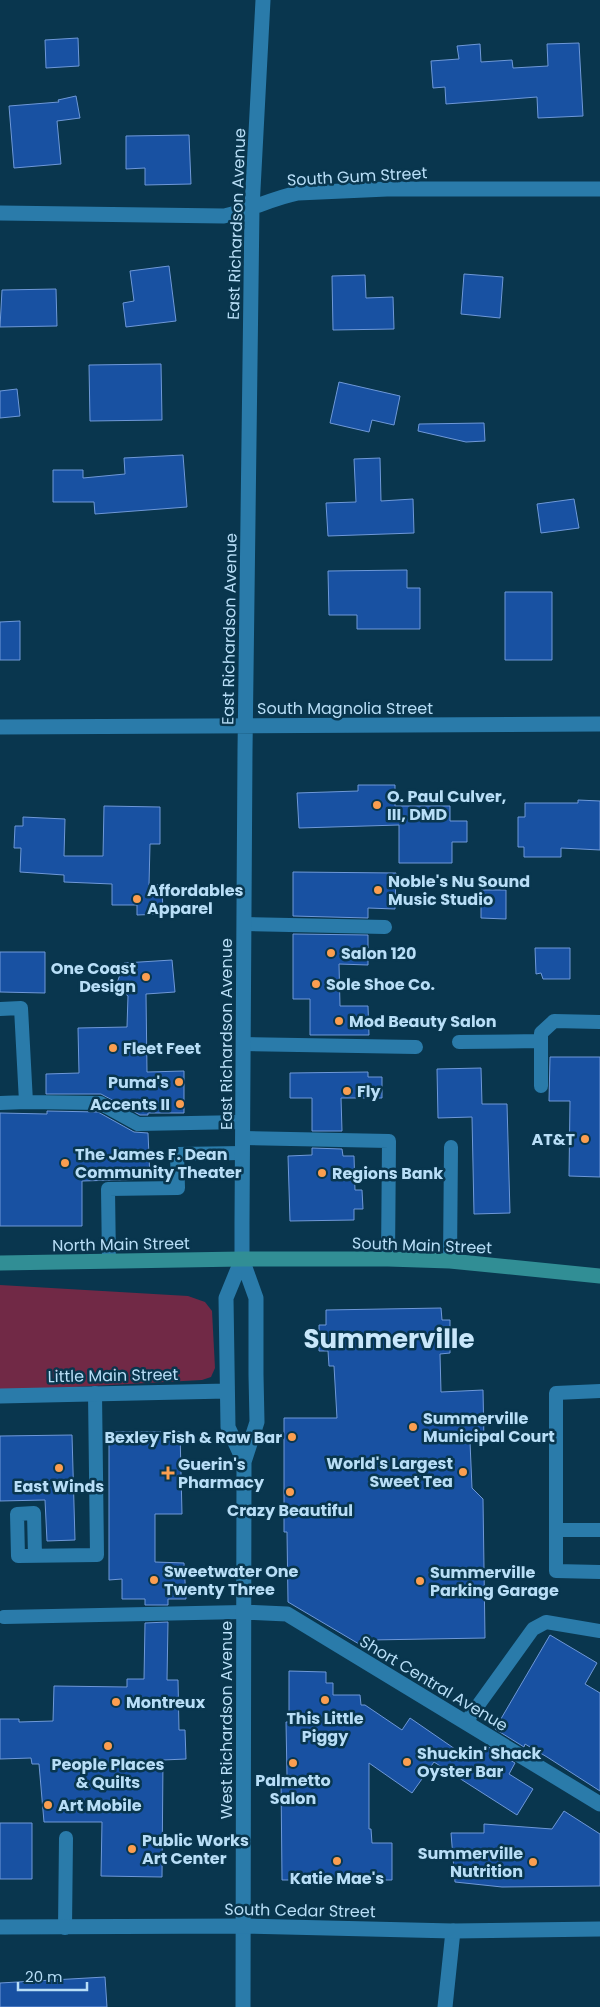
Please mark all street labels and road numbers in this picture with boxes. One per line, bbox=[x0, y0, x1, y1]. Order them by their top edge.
street label: East Richardson Avenue bbox=[222, 128, 251, 320]
street label: South Gum Street bbox=[286, 161, 428, 192]
street label: East Richardson Avenue bbox=[216, 533, 243, 725]
street label: South Magnolia Street bbox=[257, 697, 433, 720]
street label: East Richardson Avenue bbox=[215, 938, 238, 1130]
street label: North Main Street bbox=[52, 1232, 190, 1257]
street label: South Main Street bbox=[352, 1232, 493, 1259]
street label: Little Main Street bbox=[48, 1363, 179, 1388]
street label: West Richardson Avenue bbox=[215, 1621, 238, 1819]
street label: Short Central Avenue bbox=[355, 1630, 512, 1737]
street label: South Cedar Street bbox=[224, 1898, 376, 1923]

